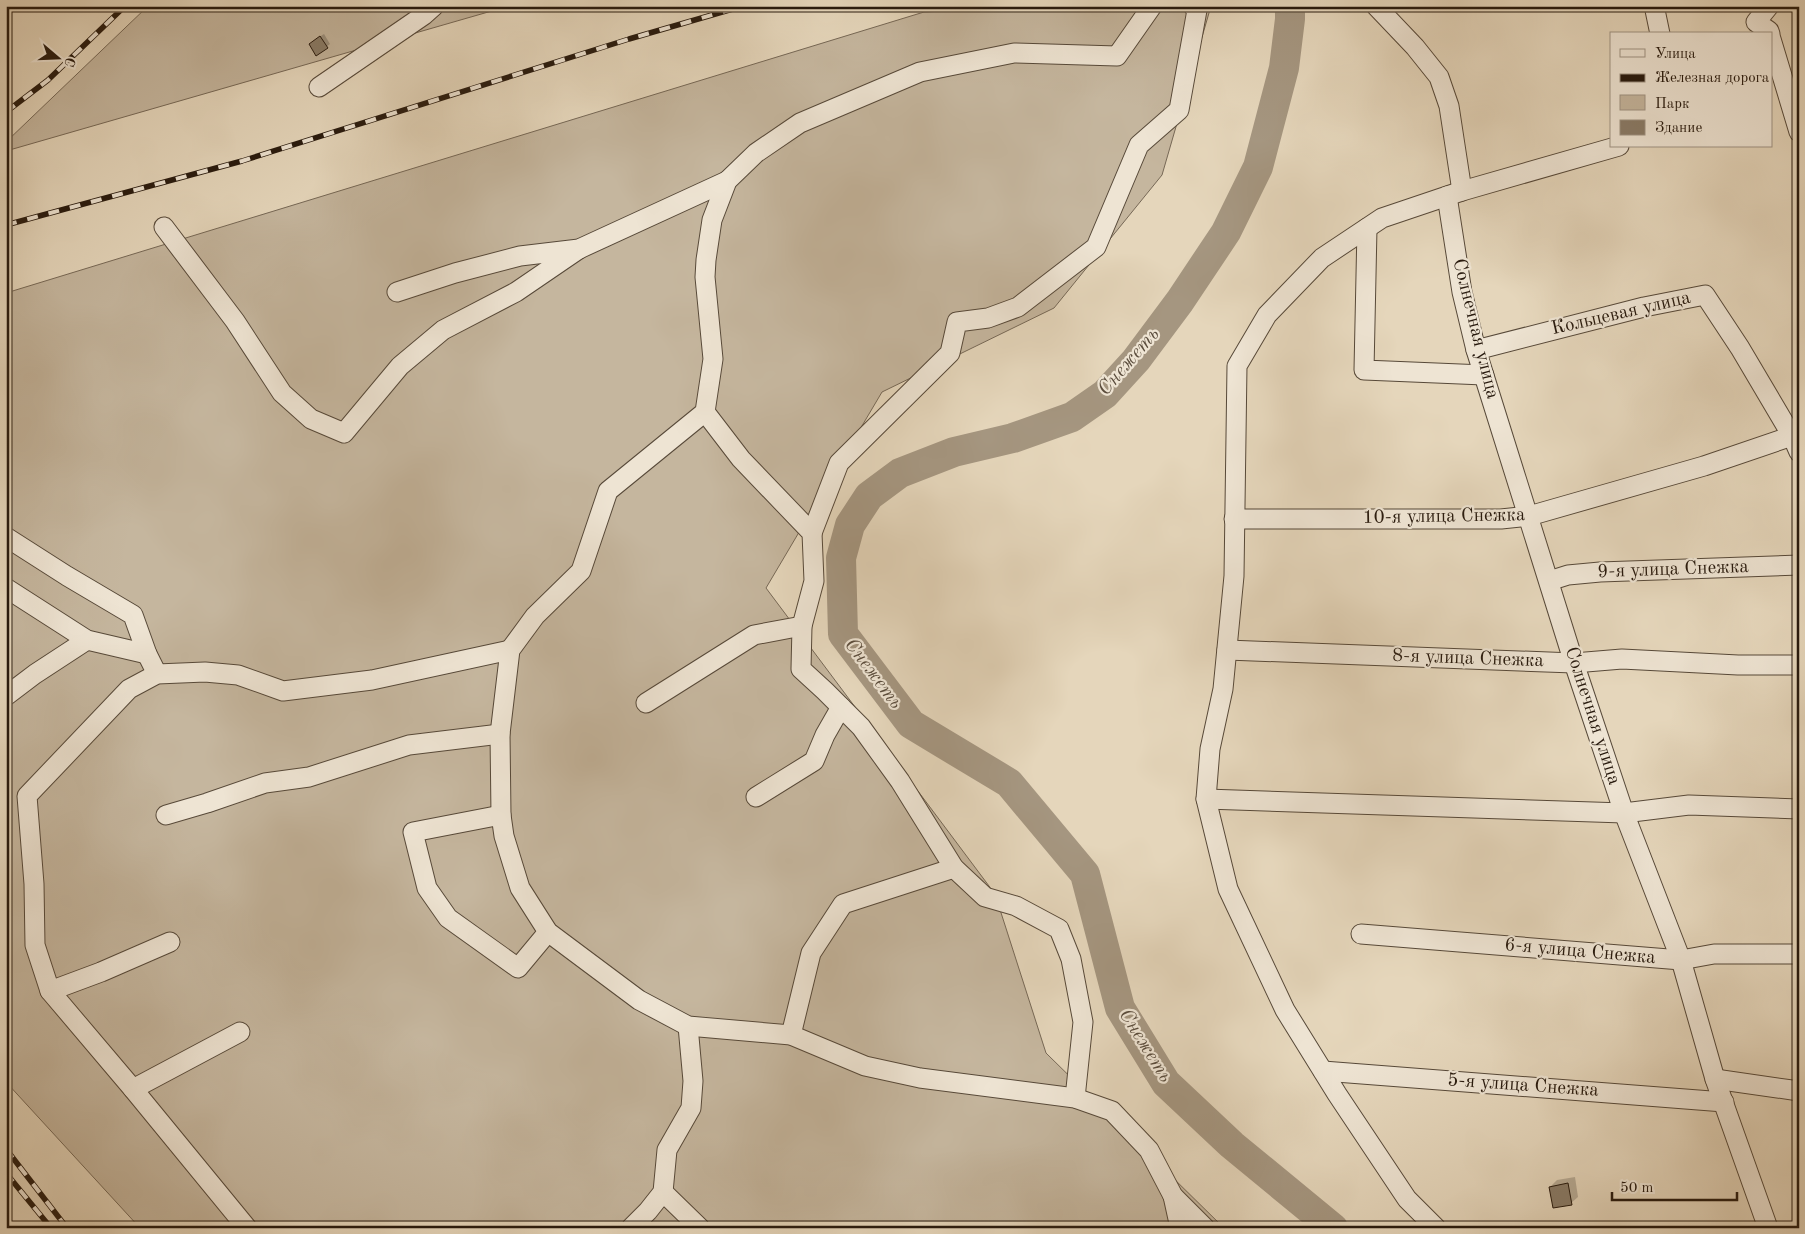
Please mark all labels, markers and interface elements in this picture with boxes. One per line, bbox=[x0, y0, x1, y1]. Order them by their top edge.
north arrow bbox=[32, 32, 82, 82]
legend bbox=[1610, 32, 1772, 148]
text: Улица bbox=[1655, 47, 1696, 62]
text: С bbox=[61, 55, 77, 69]
text: Железная дорога bbox=[1655, 71, 1770, 86]
text: Парк bbox=[1655, 97, 1690, 112]
text: Здание bbox=[1655, 121, 1702, 136]
street label: Солнечная улица bbox=[1448, 257, 1502, 402]
street label: Кольцевая улица bbox=[1550, 289, 1693, 339]
water label: Снежеть bbox=[1094, 324, 1164, 400]
street label: 10-я улица Снежка bbox=[1363, 506, 1526, 528]
street label: 9-я улица Снежка bbox=[1597, 558, 1750, 582]
water label: Снежеть bbox=[840, 635, 906, 713]
street label: Солнечная улица bbox=[1561, 645, 1623, 788]
street label: 8-я улица Снежка bbox=[1392, 647, 1545, 671]
street label: 6-я улица Снежка bbox=[1504, 936, 1657, 968]
water label: Снежеть bbox=[1115, 1006, 1175, 1086]
street label: 5-я улица Снежка bbox=[1447, 1071, 1600, 1101]
scale bar bbox=[1612, 1169, 1738, 1201]
text: 50 m bbox=[1620, 1181, 1654, 1196]

